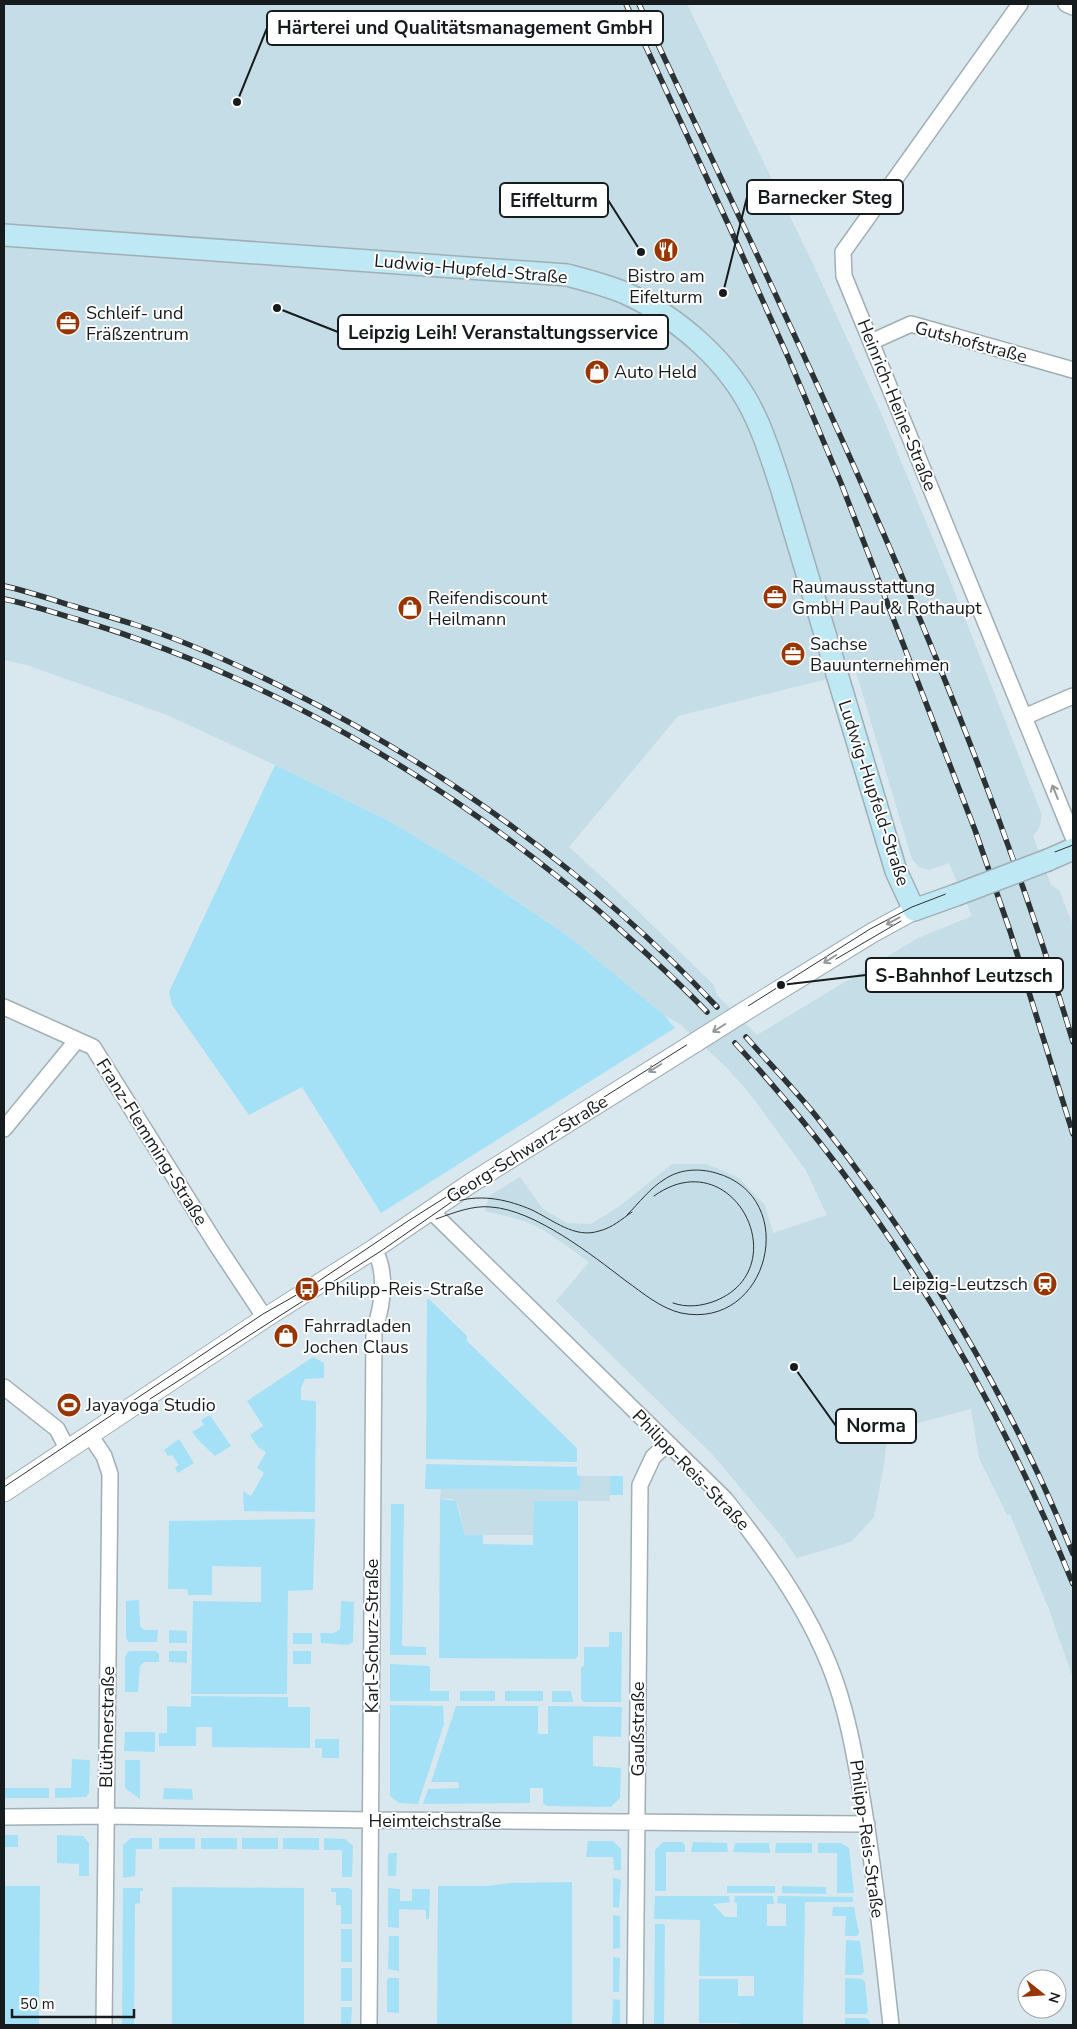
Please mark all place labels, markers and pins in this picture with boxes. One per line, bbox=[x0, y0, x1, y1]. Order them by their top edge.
callout: Härterei und Qualitätsmanagement GmbH bbox=[267, 11, 663, 45]
callout: Barnecker Steg bbox=[747, 180, 903, 214]
callout: Eiffelturm bbox=[500, 183, 608, 217]
restaurant icon: Bistro am Eifelturm bbox=[653, 237, 679, 263]
place label: Bistro am Eifelturm bbox=[627, 264, 705, 309]
place label: Schleif- und Fräßzentrum bbox=[86, 301, 189, 346]
office icon: Schleif- und Fräßzentrum bbox=[55, 310, 81, 336]
callout: Leipzig Leih! Veranstaltungsservice bbox=[338, 315, 668, 349]
shop icon: Auto Held bbox=[584, 359, 610, 385]
place label: Auto Held bbox=[614, 360, 697, 384]
place label: Raumausstattung GmbH Paul & Rothaupt bbox=[792, 575, 982, 620]
office icon: Raumausstattung GmbH Paul & Rothaupt bbox=[762, 584, 788, 610]
place label: Reifendiscount Heilmann bbox=[428, 586, 548, 631]
shop icon: Reifendiscount Heilmann bbox=[397, 595, 423, 621]
place label: Sachse Bauunternehmen bbox=[810, 632, 950, 677]
office icon: Sachse Bauunternehmen bbox=[780, 641, 806, 667]
callout: S-Bahnhof Leutzsch bbox=[866, 958, 1063, 992]
station icon: Leipzig-Leutzsch bbox=[1032, 1271, 1058, 1297]
place label: Leipzig-Leutzsch bbox=[892, 1272, 1028, 1296]
bus stop icon: Philipp-Reis-Straße bbox=[294, 1276, 320, 1302]
place label: Philipp-Reis-Straße bbox=[324, 1277, 484, 1301]
place label: Fahrradladen Jochen Claus bbox=[303, 1314, 411, 1359]
shop icon: Fahrradladen Jochen Claus bbox=[273, 1323, 299, 1349]
sports icon: Jayayoga Studio bbox=[56, 1392, 82, 1418]
place label: Jayayoga Studio bbox=[85, 1393, 216, 1417]
callout: Norma bbox=[836, 1409, 916, 1443]

